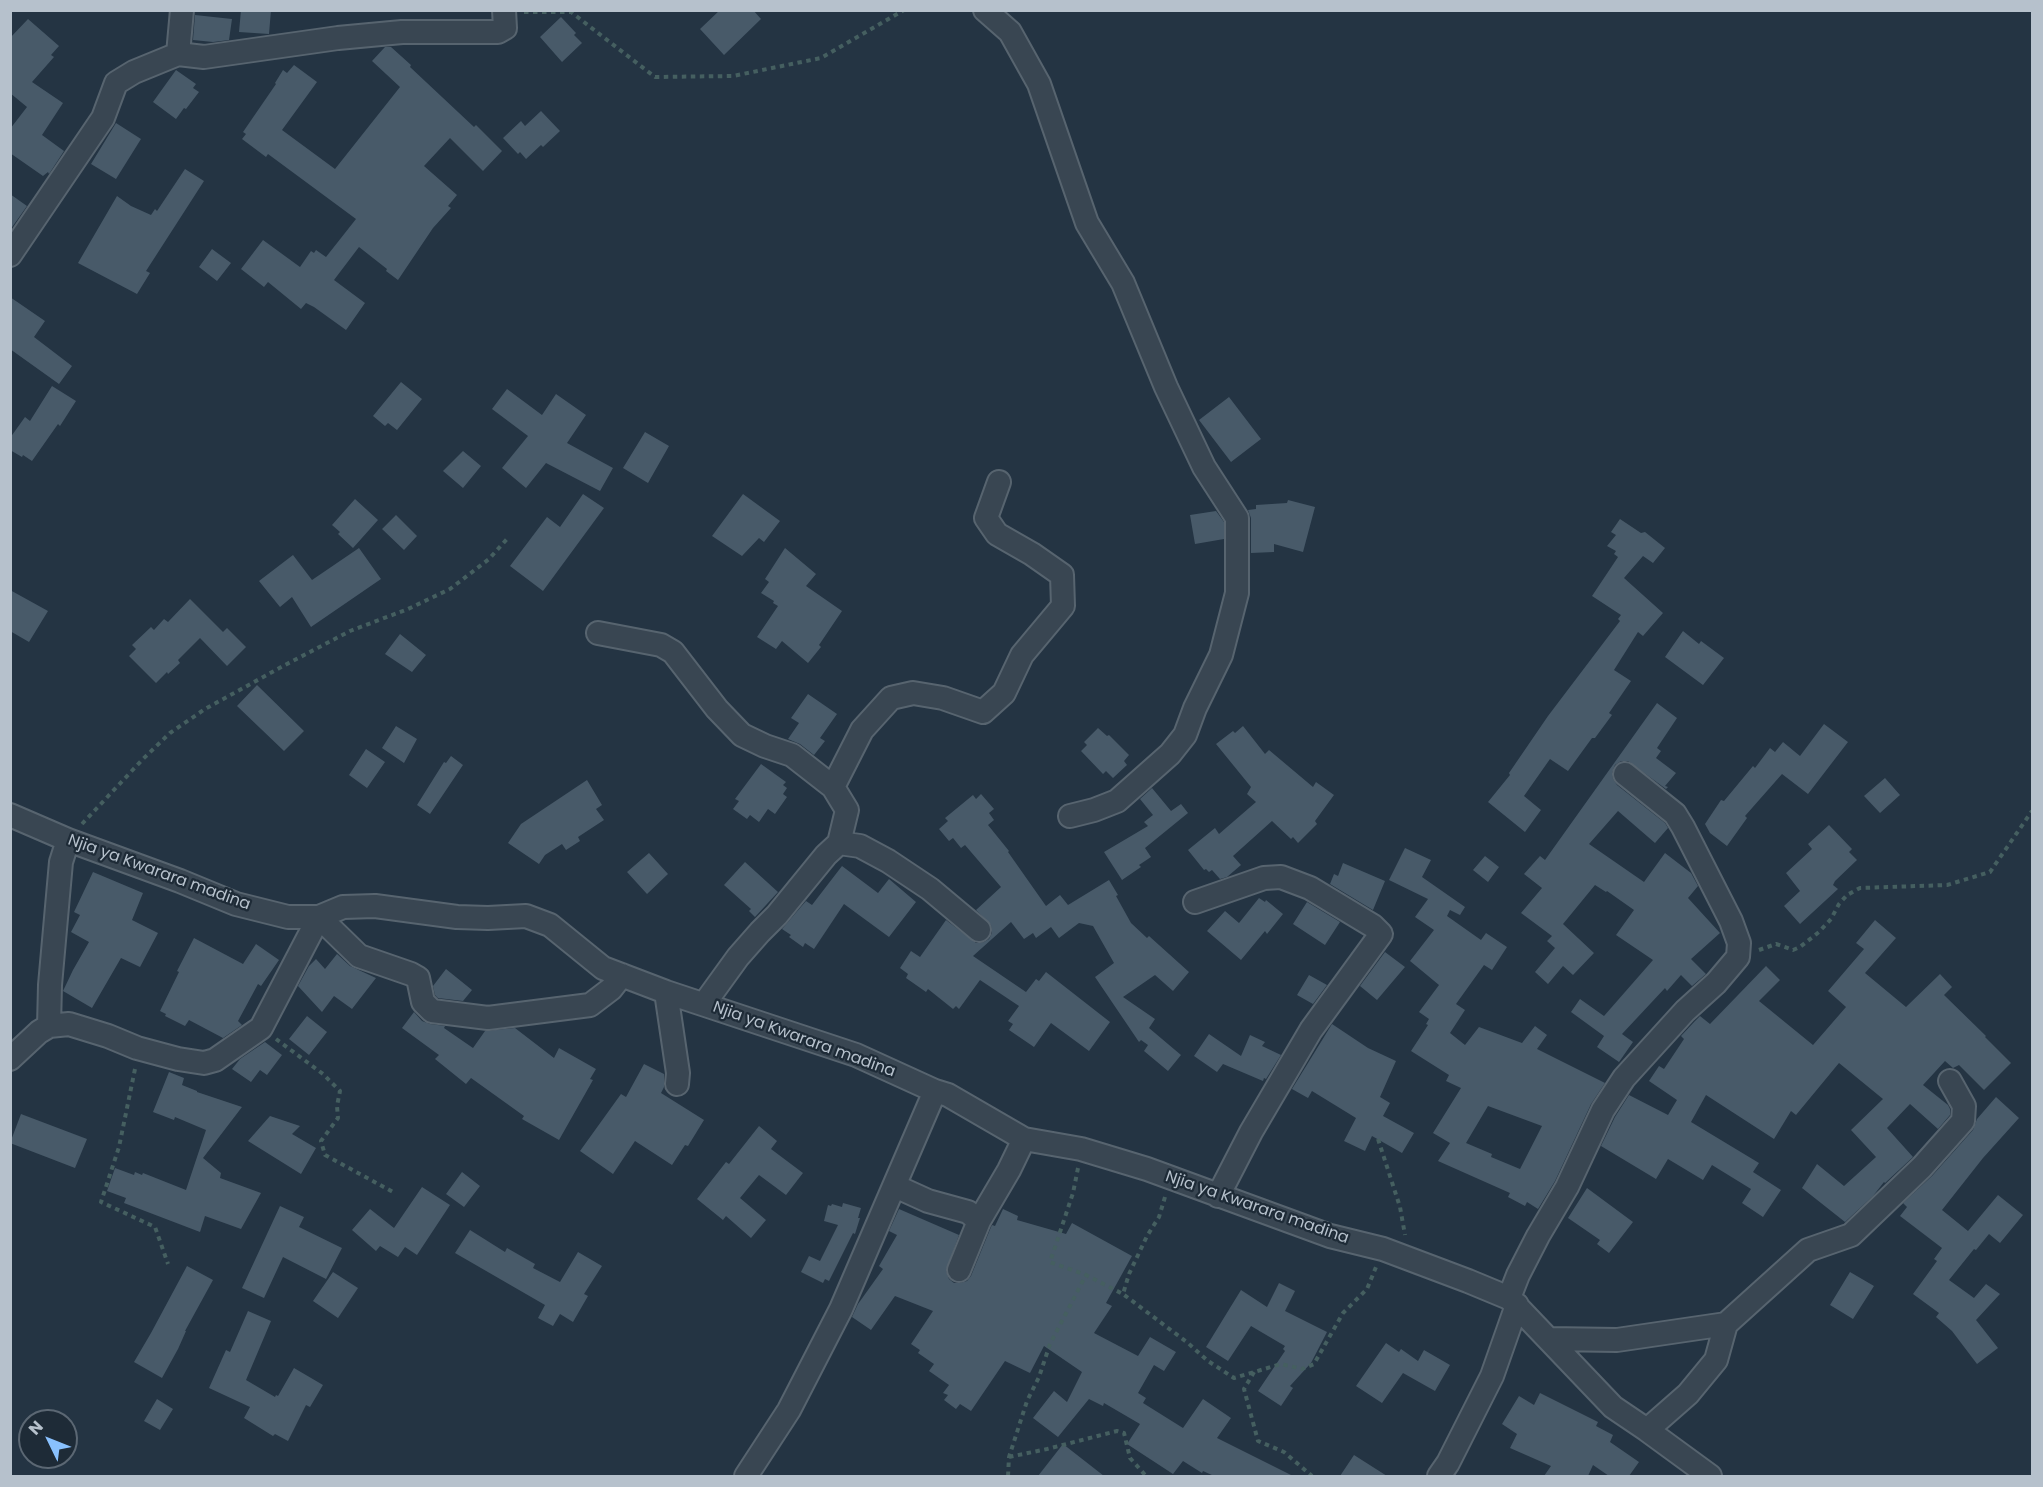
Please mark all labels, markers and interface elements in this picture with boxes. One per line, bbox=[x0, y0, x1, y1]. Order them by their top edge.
street label: Njia ya Kwarara madina bbox=[65, 831, 253, 915]
street label: Njia ya Kwarara madina bbox=[710, 998, 898, 1082]
street label: Njia ya Kwarara madina bbox=[1163, 1168, 1351, 1248]
north arrow bbox=[18, 1409, 78, 1469]
text: N bbox=[23, 1416, 48, 1440]

